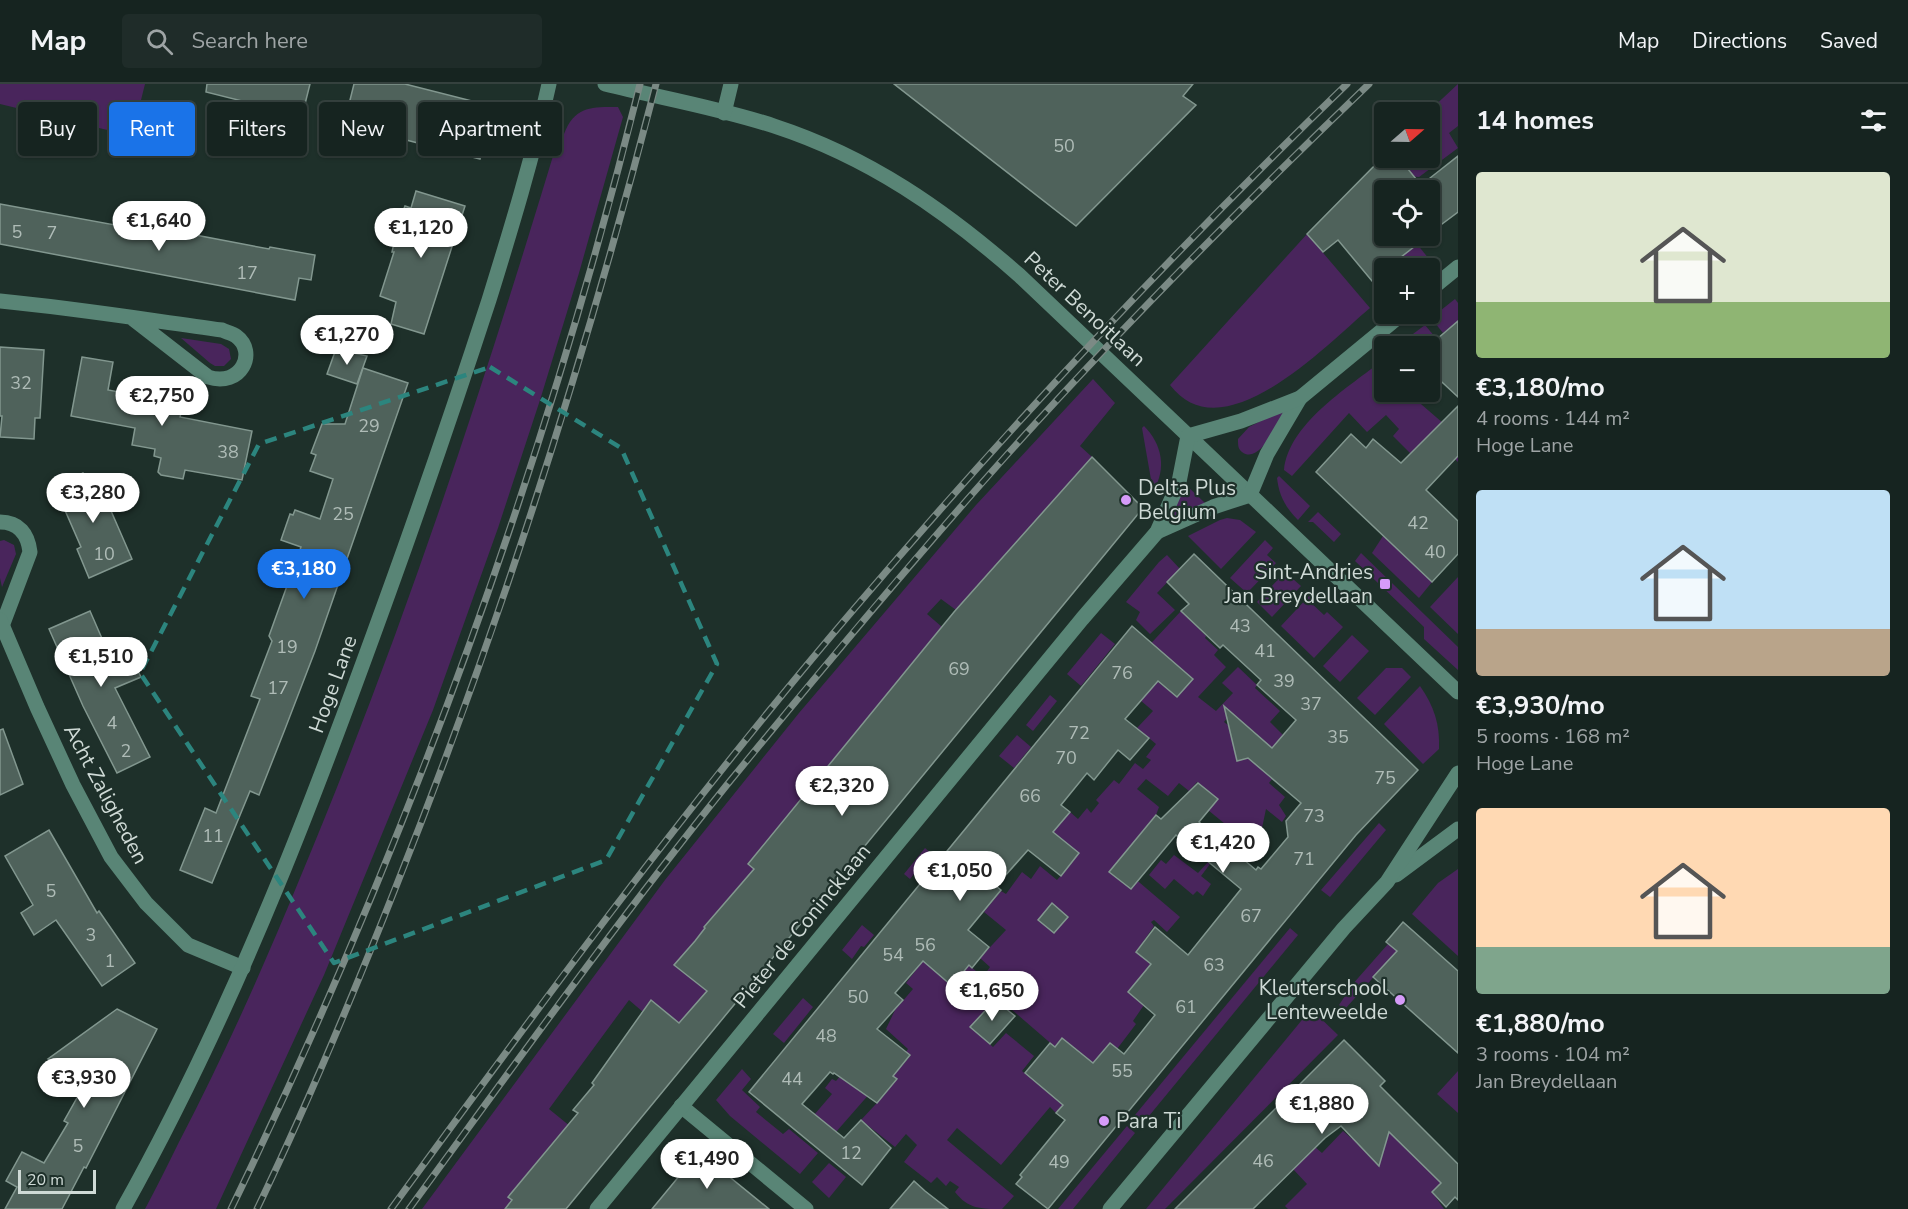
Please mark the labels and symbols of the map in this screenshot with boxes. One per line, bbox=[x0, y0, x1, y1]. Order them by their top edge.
north arrow bbox=[1374, 102, 1440, 168]
house number: 50 bbox=[1053, 134, 1075, 158]
pin: €1,640 bbox=[110, 201, 208, 252]
pin: €1,120 bbox=[372, 208, 470, 259]
house number: 5 bbox=[12, 220, 22, 244]
house number: 7 bbox=[47, 221, 57, 245]
street label: Peter Benoitlaan bbox=[1018, 245, 1152, 373]
house number: 17 bbox=[236, 261, 258, 285]
pin: €1,270 bbox=[298, 315, 396, 366]
house number: 32 bbox=[10, 371, 32, 395]
pin: €2,750 bbox=[113, 376, 211, 427]
house number: 29 bbox=[358, 414, 380, 438]
house number: 38 bbox=[217, 440, 239, 464]
pin: €3,280 bbox=[44, 473, 142, 524]
place label: Delta Plus Belgium bbox=[1138, 474, 1236, 526]
marker: Delta Plus Belgium bbox=[1119, 493, 1133, 507]
house number: 25 bbox=[332, 502, 354, 526]
house number: 42 bbox=[1407, 511, 1429, 535]
house number: 40 bbox=[1424, 540, 1446, 564]
house number: 10 bbox=[93, 542, 115, 566]
pin: €3,180 bbox=[255, 549, 353, 600]
place label: Sint-Andries Jan Breydellaan bbox=[1223, 558, 1373, 610]
marker: Sint-Andries Jan Breydellaan bbox=[1378, 577, 1392, 591]
house number: 43 bbox=[1229, 614, 1251, 638]
street label: Hoge Lane bbox=[302, 631, 364, 737]
house number: 19 bbox=[276, 635, 298, 659]
pin: €1,510 bbox=[52, 637, 150, 688]
house number: 41 bbox=[1254, 639, 1276, 663]
house number: 69 bbox=[948, 657, 970, 681]
house number: 76 bbox=[1111, 661, 1133, 685]
house number: 39 bbox=[1273, 669, 1295, 693]
house number: 17 bbox=[267, 676, 289, 700]
house number: 37 bbox=[1300, 692, 1322, 716]
house number: 4 bbox=[107, 711, 118, 735]
street label: Acht Zaligheden bbox=[57, 719, 155, 869]
house number: 72 bbox=[1068, 721, 1090, 745]
house number: 35 bbox=[1327, 725, 1349, 749]
house number: 2 bbox=[121, 739, 131, 763]
house number: 70 bbox=[1055, 746, 1077, 770]
pin: €2,320 bbox=[793, 766, 891, 817]
house number: 75 bbox=[1374, 766, 1396, 790]
house number: 66 bbox=[1019, 784, 1041, 808]
house number: 73 bbox=[1303, 804, 1325, 828]
pin: €1,420 bbox=[1174, 823, 1272, 874]
house number: 11 bbox=[202, 824, 224, 848]
street label: Pieter de Conincklaan bbox=[727, 838, 877, 1014]
house number: 71 bbox=[1293, 847, 1315, 871]
pin: €1,050 bbox=[911, 851, 1009, 902]
house number: 5 bbox=[46, 879, 56, 903]
house number: 67 bbox=[1240, 904, 1262, 928]
house number: 3 bbox=[86, 923, 96, 947]
house number: 56 bbox=[914, 933, 936, 957]
house number: 54 bbox=[882, 943, 904, 967]
house number: 1 bbox=[105, 949, 115, 973]
house number: 63 bbox=[1203, 953, 1225, 977]
pin: €1,650 bbox=[943, 971, 1041, 1022]
place label: Kleuterschool Lenteweelde bbox=[1259, 974, 1389, 1026]
house number: 50 bbox=[847, 985, 869, 1009]
marker: Kleuterschool Lenteweelde bbox=[1393, 993, 1407, 1007]
house number: 61 bbox=[1175, 995, 1197, 1019]
house number: 48 bbox=[815, 1024, 837, 1048]
pin: €3,930 bbox=[35, 1058, 133, 1109]
house number: 55 bbox=[1111, 1059, 1133, 1083]
house number: 44 bbox=[781, 1067, 803, 1091]
pin: €1,880 bbox=[1273, 1084, 1371, 1135]
place label: Para Ti bbox=[1116, 1107, 1181, 1135]
marker: Para Ti bbox=[1097, 1114, 1111, 1128]
house number: 5 bbox=[73, 1134, 83, 1158]
pin: €1,490 bbox=[658, 1139, 756, 1190]
house number: 12 bbox=[840, 1141, 862, 1165]
house number: 46 bbox=[1252, 1149, 1274, 1173]
house number: 49 bbox=[1048, 1150, 1070, 1174]
scale bar bbox=[18, 1167, 96, 1194]

